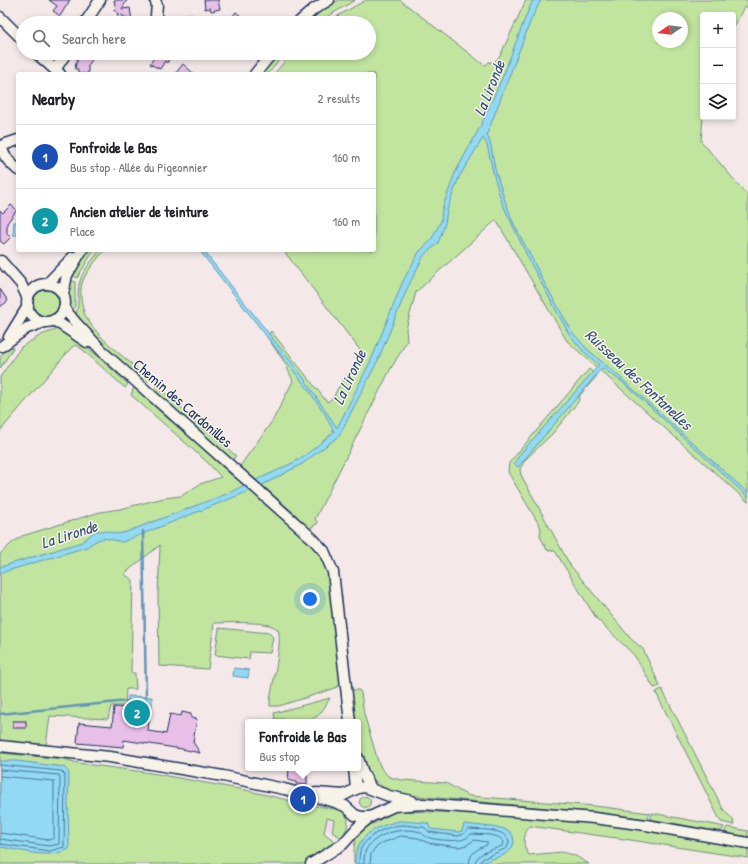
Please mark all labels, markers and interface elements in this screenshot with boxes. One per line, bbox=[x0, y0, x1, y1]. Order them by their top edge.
north arrow bbox=[652, 12, 688, 48]
map controls bbox=[700, 12, 736, 120]
button: + bbox=[700, 12, 736, 48]
search box bbox=[16, 16, 376, 60]
icon: search bbox=[30, 27, 52, 49]
text: Search here bbox=[62, 28, 126, 49]
button: − bbox=[700, 48, 736, 84]
water label: La Lironde bbox=[468, 56, 510, 119]
button: layers bbox=[700, 84, 736, 120]
text: Nearby bbox=[32, 87, 75, 110]
text: 2 results bbox=[318, 89, 360, 107]
text: Fonfroide le Bas bbox=[70, 137, 157, 158]
text: 1 bbox=[43, 148, 47, 166]
text: 160 m bbox=[332, 148, 360, 166]
text: Bus stop · Allée du Pigeonnier bbox=[70, 158, 207, 176]
text: Ancien atelier de teinture bbox=[70, 201, 208, 222]
text: 2 bbox=[42, 212, 48, 230]
text: 160 m bbox=[332, 212, 360, 230]
text: Place bbox=[70, 222, 95, 240]
water label: Ruisseau des Fontanelles bbox=[581, 323, 699, 436]
water label: La Lironde bbox=[327, 346, 371, 408]
street label: Chemin des Cardonilles bbox=[129, 354, 237, 452]
water label: La Lironde bbox=[38, 514, 101, 553]
your location bbox=[300, 589, 320, 609]
pin: 2 bbox=[124, 698, 150, 728]
popup bbox=[245, 719, 361, 771]
text: Fonfroide le Bas bbox=[260, 726, 346, 747]
text: Bus stop bbox=[260, 747, 300, 765]
pin: 1 bbox=[290, 784, 316, 814]

